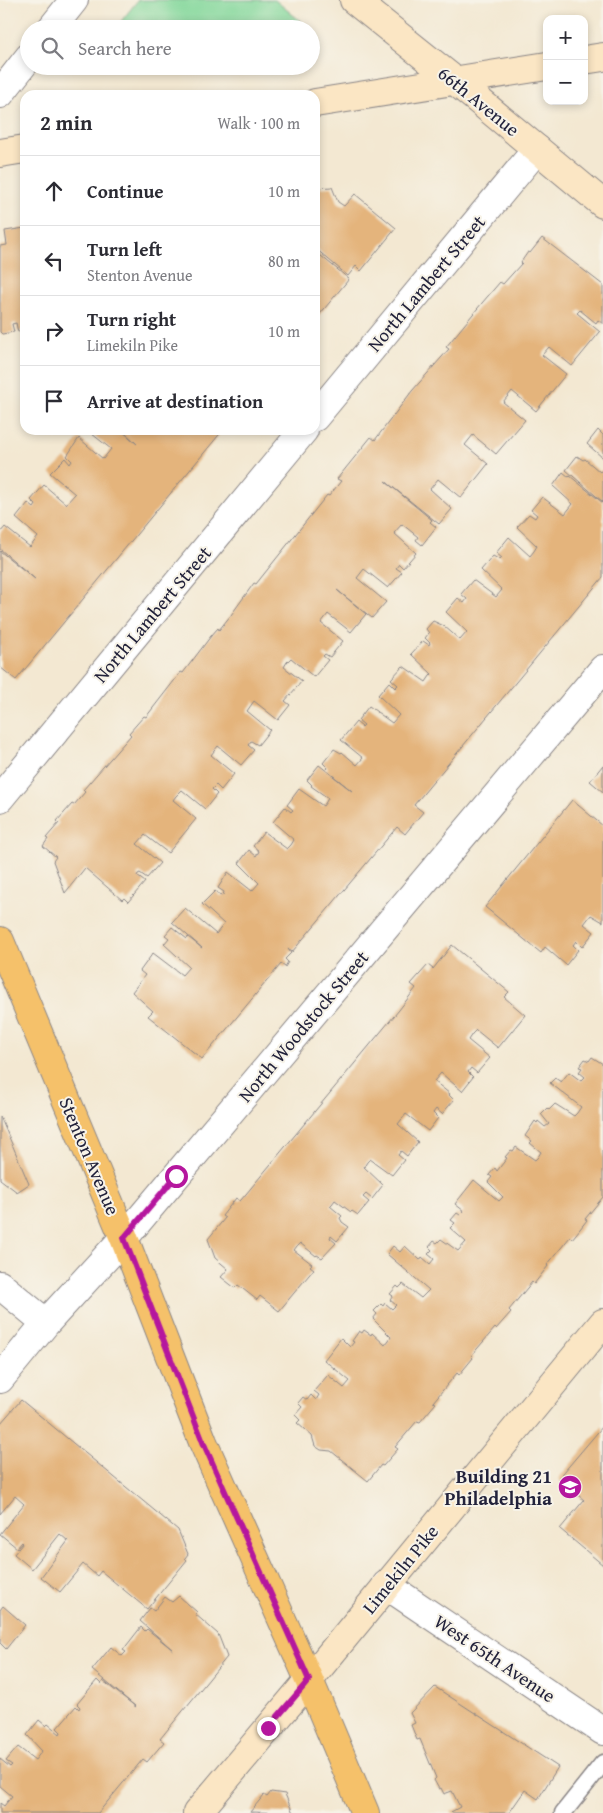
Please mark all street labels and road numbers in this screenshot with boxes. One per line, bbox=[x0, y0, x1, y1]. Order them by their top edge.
street label: 66th Avenue bbox=[432, 59, 526, 143]
street label: North Lambert Street bbox=[360, 208, 492, 357]
street label: North Lambert Street bbox=[86, 539, 218, 688]
street label: North Woodstock Street bbox=[231, 944, 375, 1108]
street label: Stenton Avenue bbox=[53, 1093, 127, 1219]
street label: Limekiln Pike bbox=[355, 1518, 445, 1620]
street label: West 65th Avenue bbox=[429, 1607, 561, 1709]

